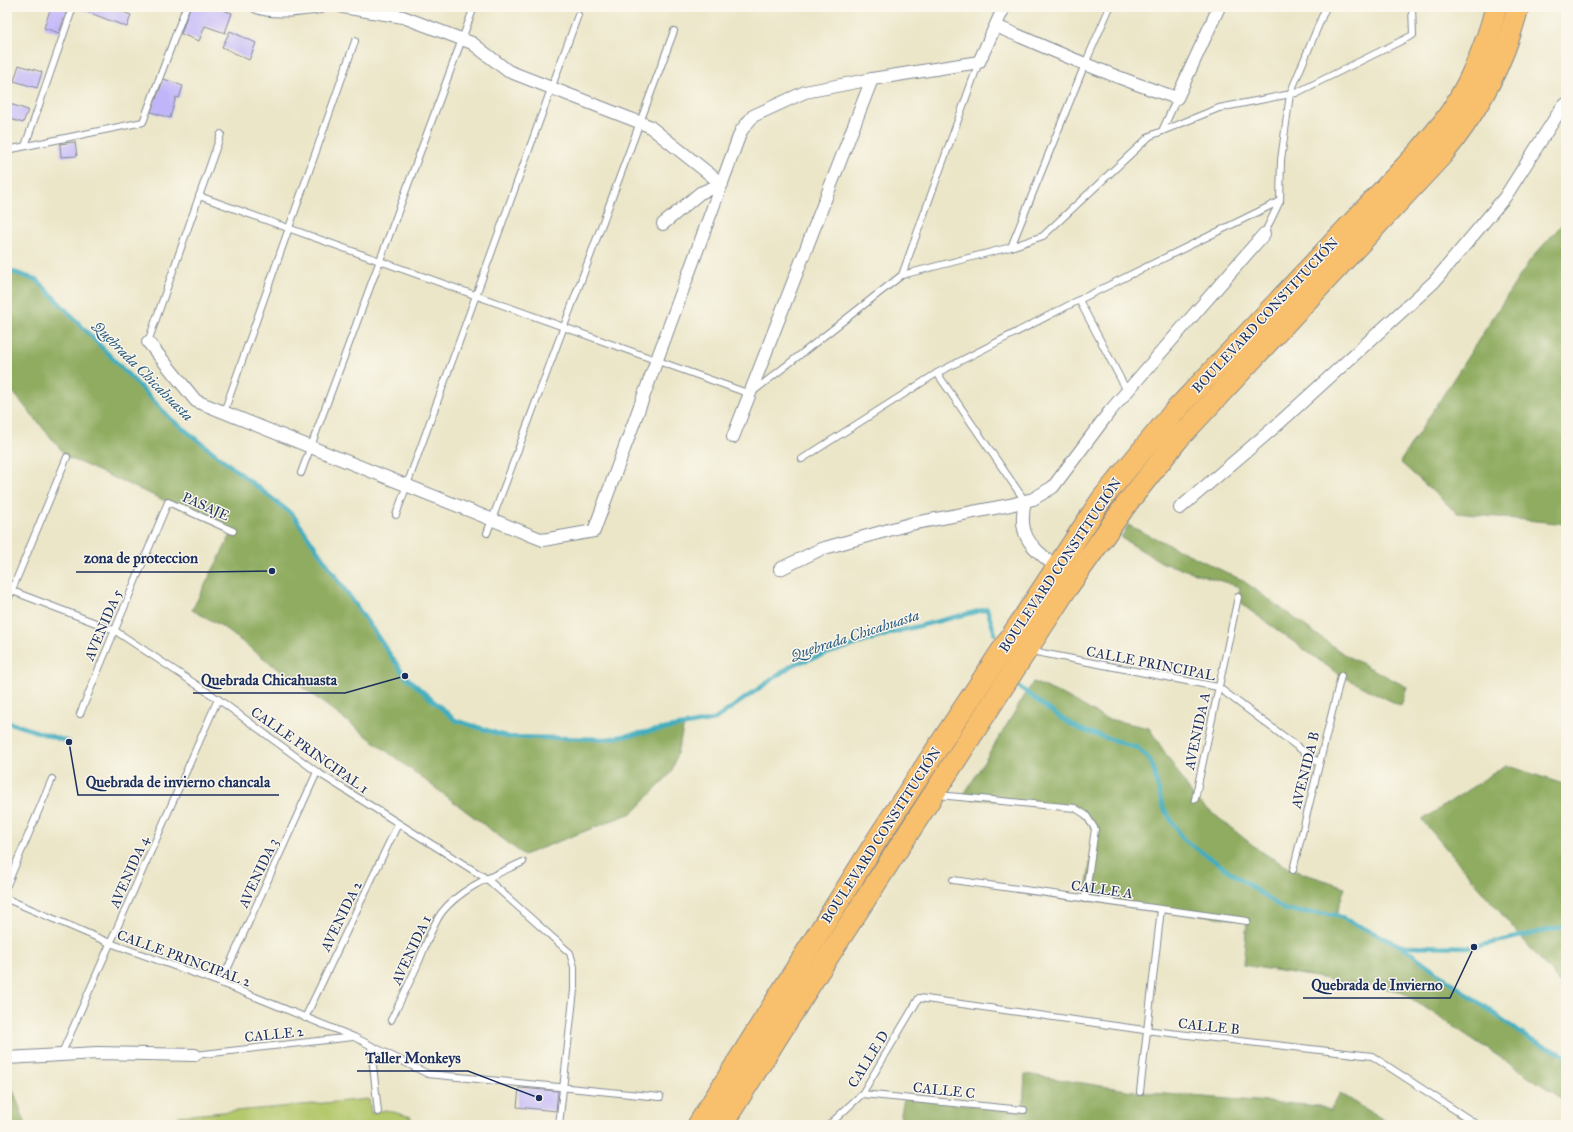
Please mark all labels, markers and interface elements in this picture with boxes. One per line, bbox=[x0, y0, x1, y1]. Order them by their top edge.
street label: BOULEVARD CONSTITUCIÓN bbox=[1187, 232, 1342, 397]
water label: Quebrada Chicahuasta bbox=[88, 316, 197, 425]
street label: BOULEVARD CONSTITUCIÓN bbox=[994, 474, 1125, 656]
street label: PASAJE bbox=[179, 489, 232, 525]
callout: zona de proteccion bbox=[76, 545, 206, 572]
text: zona de proteccion bbox=[84, 549, 199, 568]
street label: AVENIDA 5 bbox=[80, 587, 126, 664]
water label: Quebrada Chicahuasta bbox=[787, 606, 922, 665]
street label: CALLE PRINCIPAL bbox=[1085, 643, 1218, 684]
callout: Quebrada Chicahuasta bbox=[193, 666, 345, 693]
text: Quebrada Chicahuasta bbox=[201, 671, 338, 690]
street label: AVENIDA A bbox=[1181, 690, 1214, 772]
street label: CALLE PRINCIPAL 1 bbox=[248, 703, 372, 798]
street label: AVENIDA B bbox=[1288, 730, 1323, 811]
street label: BOULEVARD CONSTITUCIÓN bbox=[816, 743, 945, 927]
callout: Quebrada de invierno chancala bbox=[78, 768, 279, 795]
text: Quebrada de invierno chancala bbox=[86, 773, 271, 792]
street label: AVENIDA 4 bbox=[106, 832, 153, 912]
street label: AVENIDA 3 bbox=[235, 836, 282, 912]
street label: CALLE A bbox=[1070, 877, 1134, 902]
street label: AVENIDA 2 bbox=[317, 878, 366, 955]
street label: AVENIDA 1 bbox=[388, 912, 435, 989]
street label: CALLE PRINCIPAL 2 bbox=[115, 926, 253, 991]
callout: Quebrada de Invierno bbox=[1303, 971, 1450, 998]
text: Quebrada de Invierno bbox=[1311, 976, 1443, 995]
street label: CALLE B bbox=[1177, 1015, 1241, 1038]
street label: CALLE 2 bbox=[244, 1023, 305, 1046]
street label: CALLE D bbox=[844, 1028, 893, 1091]
callout: Taller Monkeys bbox=[357, 1044, 468, 1071]
text: Taller Monkeys bbox=[364, 1049, 461, 1068]
street label: CALLE C bbox=[912, 1079, 976, 1102]

